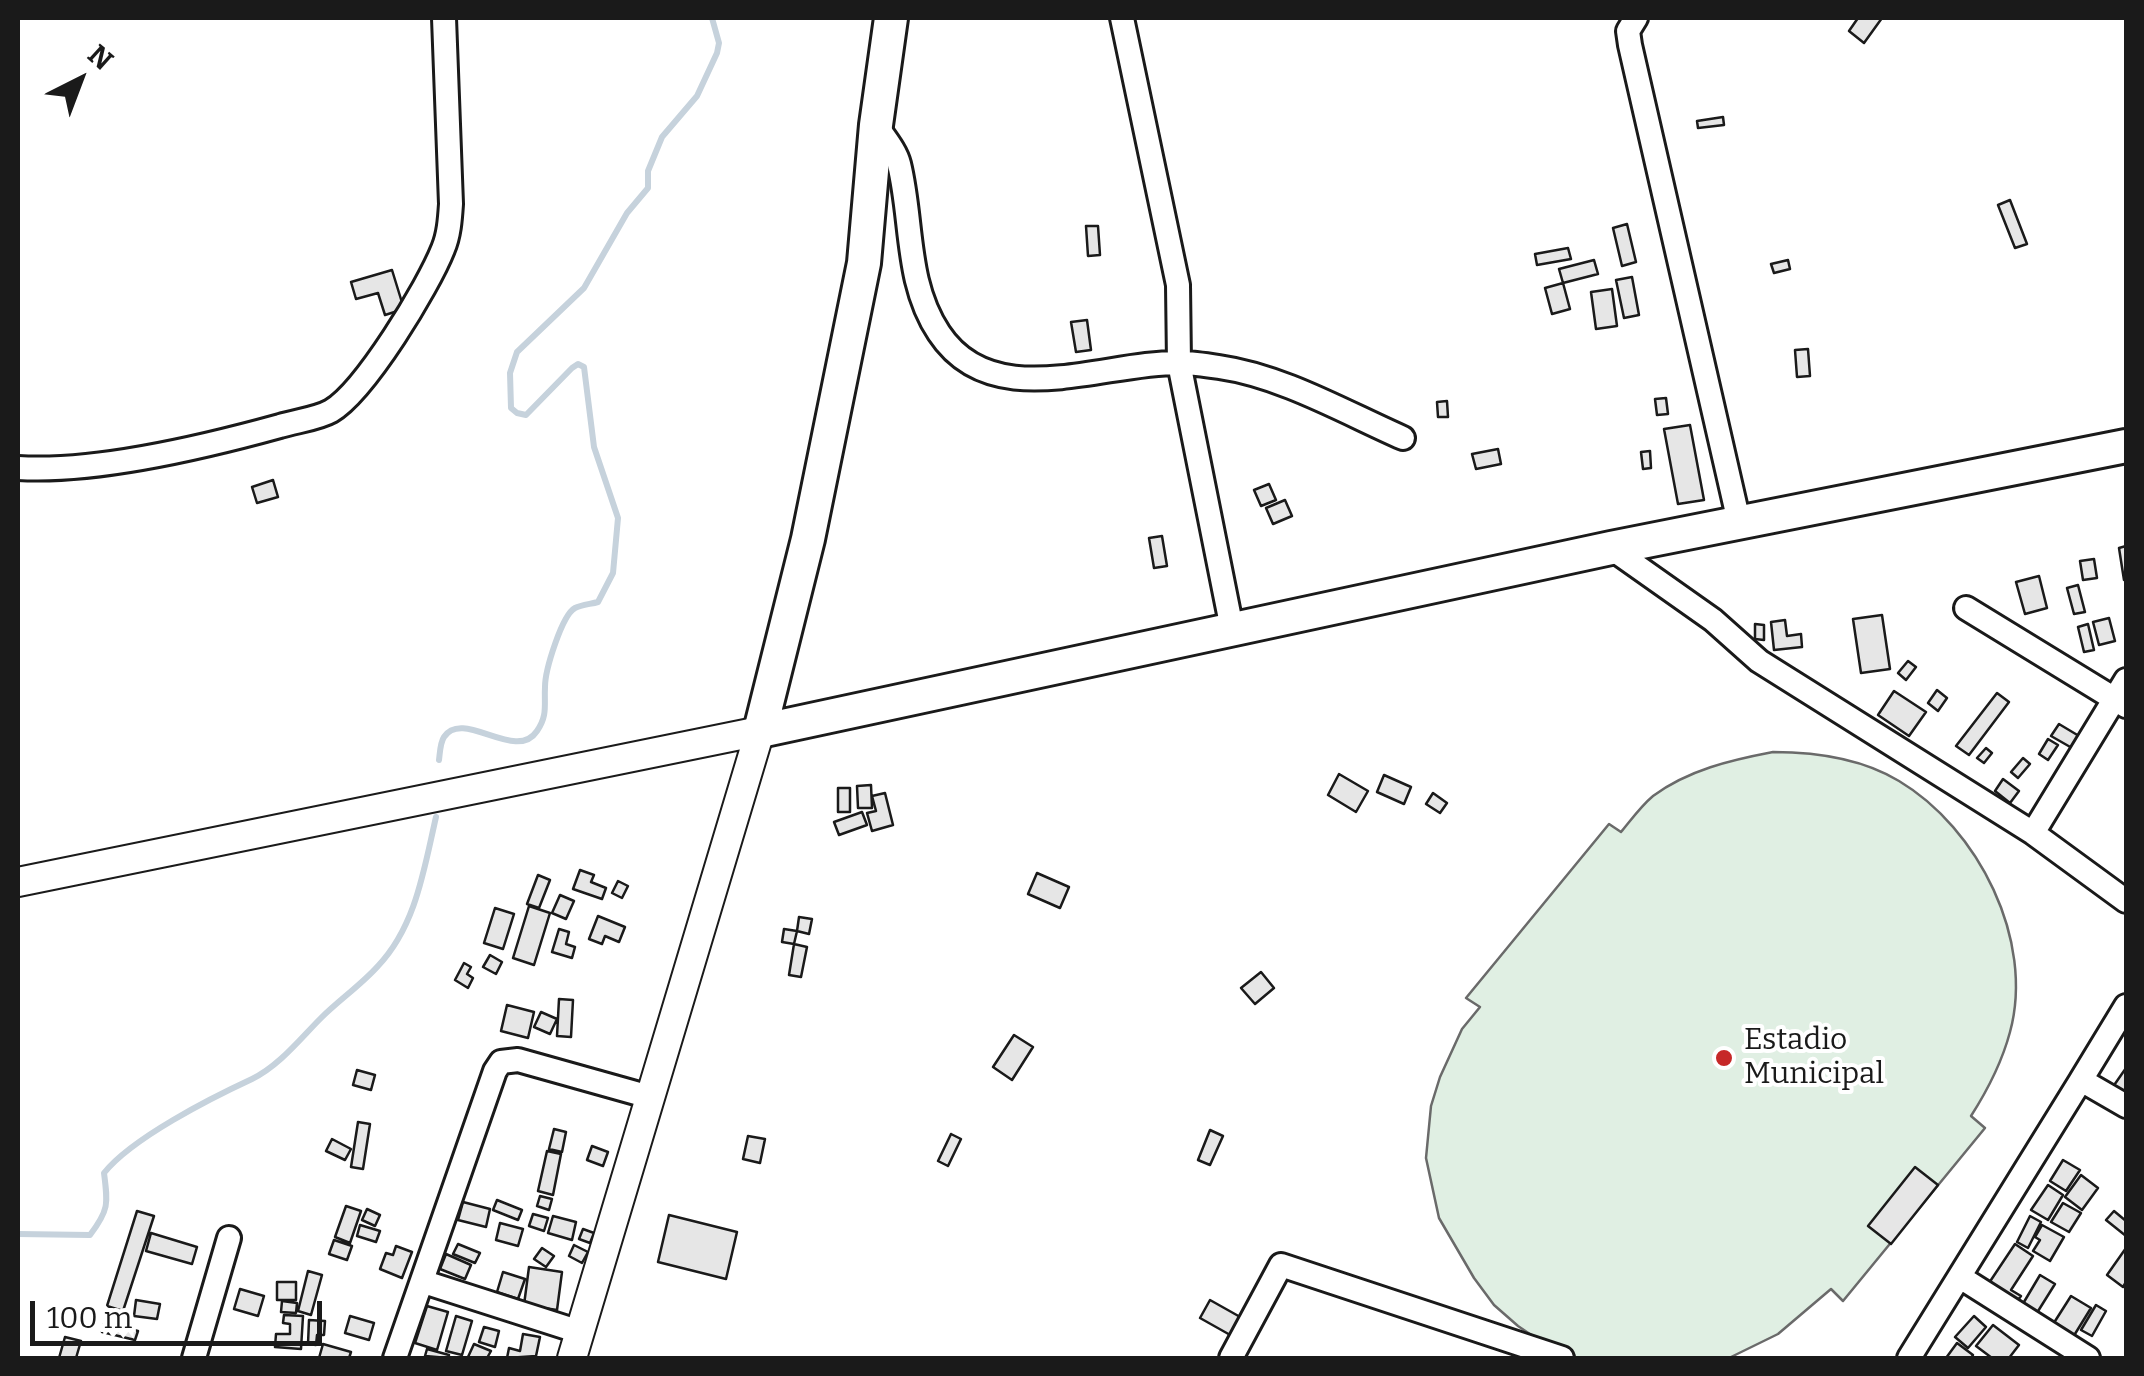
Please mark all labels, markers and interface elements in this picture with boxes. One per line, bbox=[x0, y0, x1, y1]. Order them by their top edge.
north arrow bbox=[30, 30, 130, 130]
text: N bbox=[81, 38, 119, 77]
place label: Estadio Municipal bbox=[1744, 1023, 1884, 1094]
marker: Estadio Municipal bbox=[1713, 1047, 1735, 1069]
scale bar bbox=[35, 1281, 328, 1343]
text: 100 m bbox=[47, 1300, 132, 1336]

